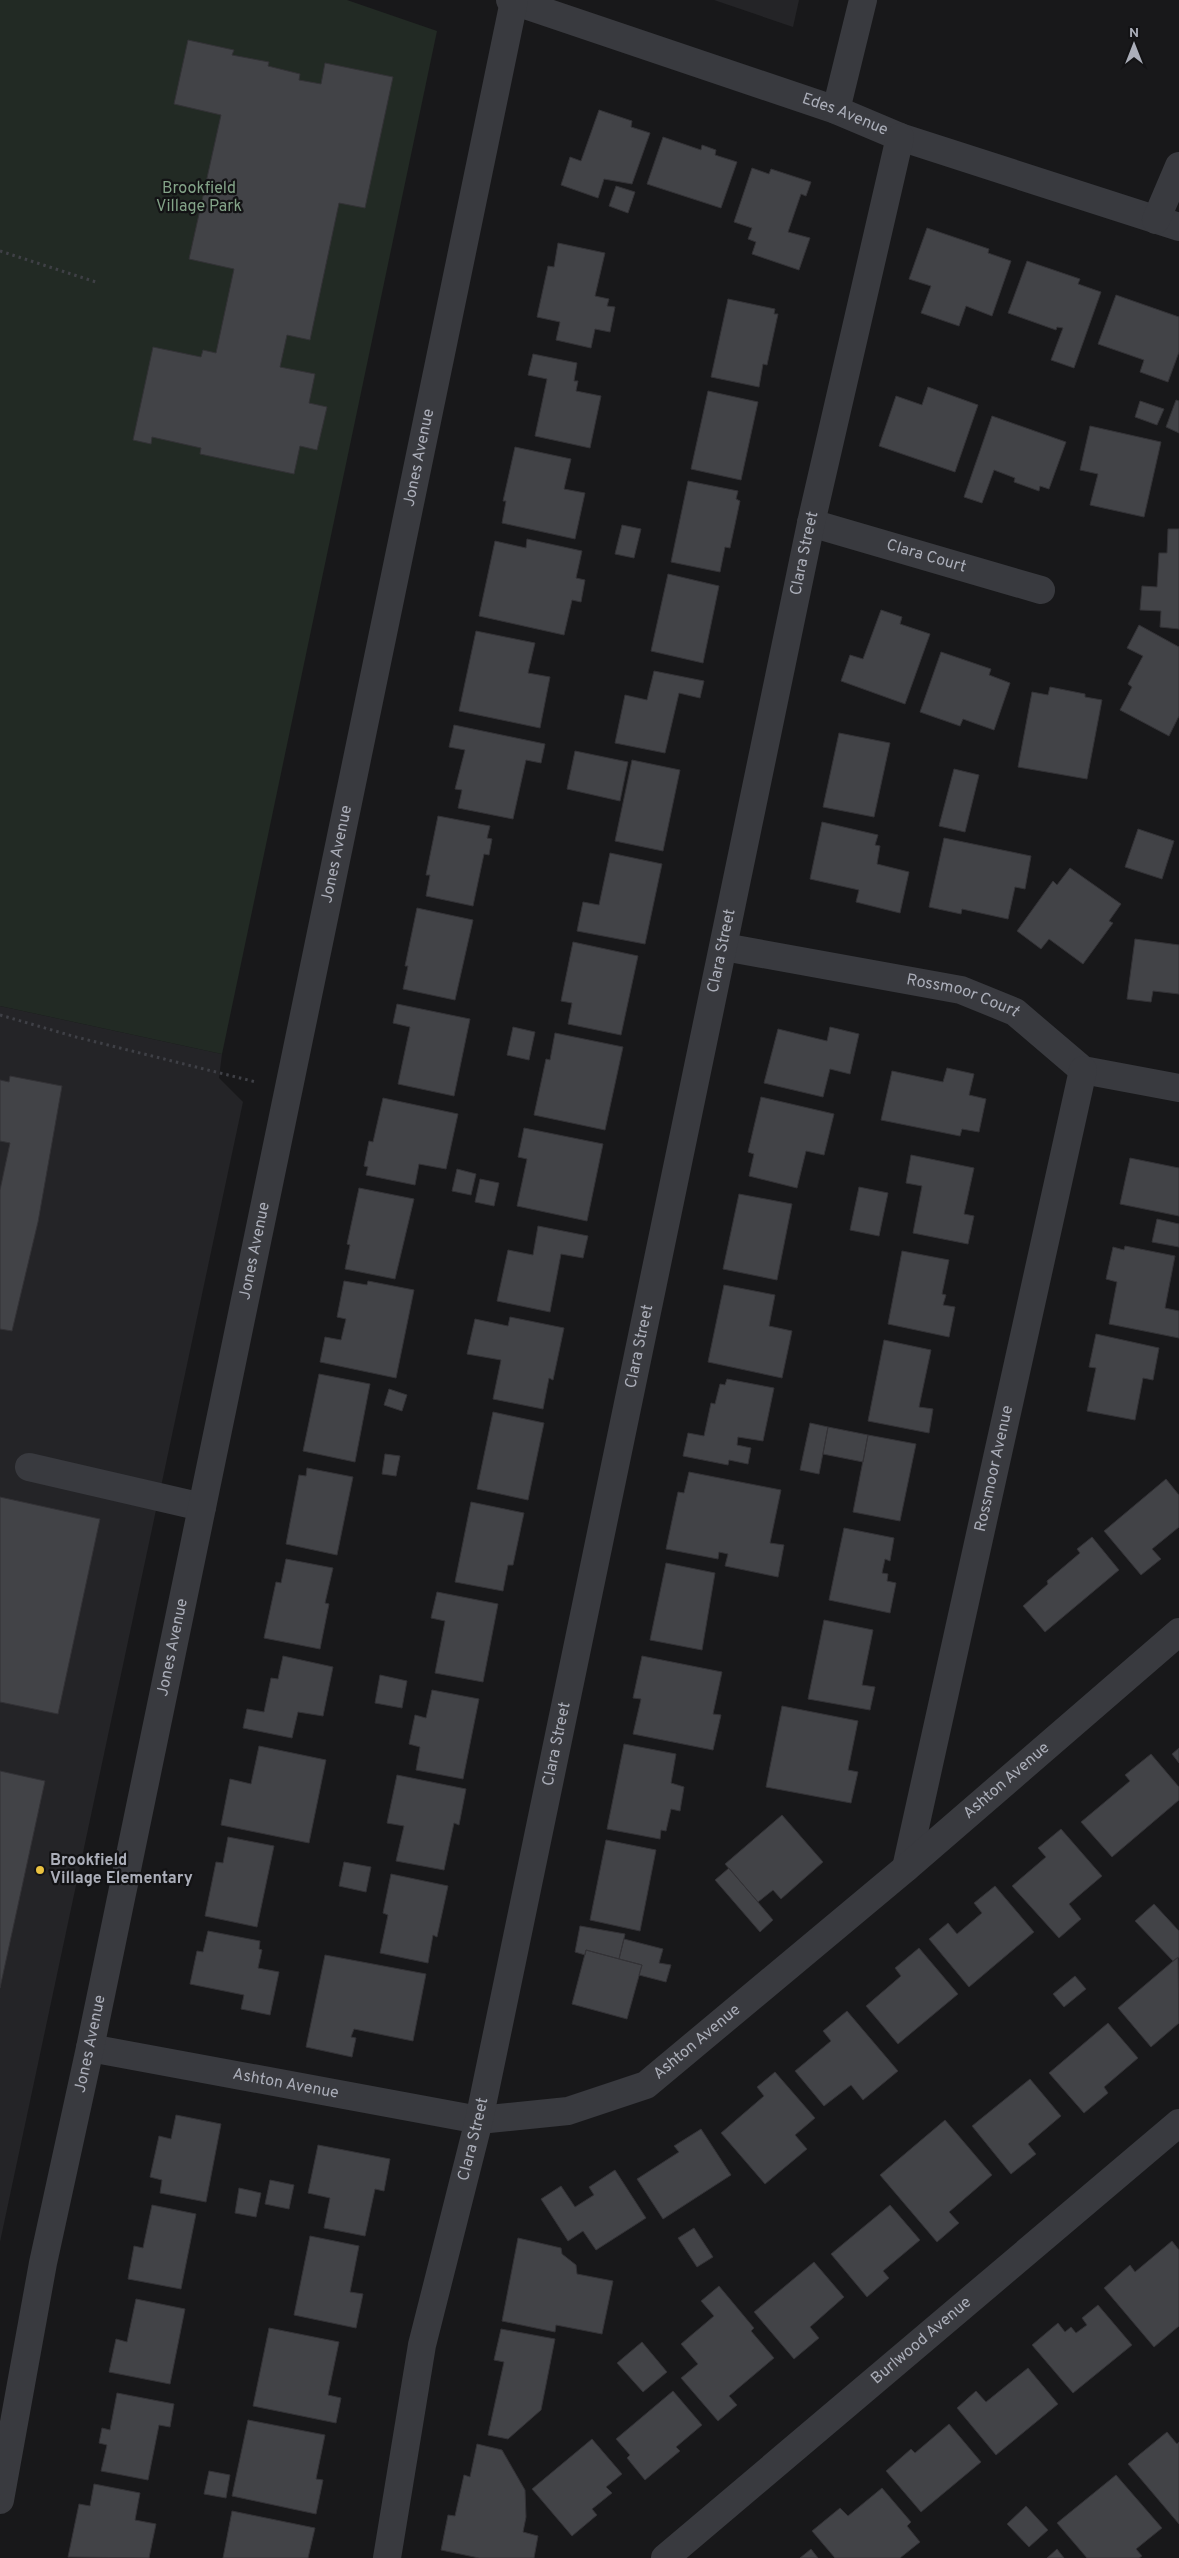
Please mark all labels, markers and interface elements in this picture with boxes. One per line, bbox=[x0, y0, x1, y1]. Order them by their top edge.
north arrow bbox=[1109, 20, 1159, 70]
text: N bbox=[1129, 25, 1139, 42]
street label: Edes Avenue bbox=[799, 89, 891, 141]
park label: Brookfield Village Park bbox=[156, 179, 242, 217]
street label: Jones Avenue bbox=[400, 407, 439, 508]
street label: Clara Street bbox=[786, 509, 823, 597]
street label: Clara Court bbox=[884, 535, 969, 578]
street label: Jones Avenue bbox=[317, 804, 357, 905]
street label: Clara Street bbox=[704, 907, 741, 995]
street label: Rossmoor Court bbox=[905, 970, 1024, 1022]
street label: Jones Avenue bbox=[235, 1200, 275, 1302]
street label: Clara Street bbox=[621, 1303, 658, 1390]
street label: Rossmoor Avenue bbox=[971, 1404, 1018, 1534]
street label: Jones Avenue bbox=[153, 1597, 193, 1698]
street label: Clara Street bbox=[539, 1700, 576, 1788]
street label: Ashton Avenue bbox=[959, 1738, 1054, 1824]
place label: Brookfield Village Elementary bbox=[50, 1851, 193, 1889]
marker: Brookfield Village Elementary bbox=[34, 1864, 46, 1876]
street label: Jones Avenue bbox=[70, 1993, 111, 2095]
street label: Ashton Avenue bbox=[650, 2000, 745, 2084]
street label: Ashton Avenue bbox=[231, 2065, 340, 2104]
street label: Clara Street bbox=[454, 2096, 493, 2183]
street label: Burlwood Avenue bbox=[867, 2293, 976, 2389]

